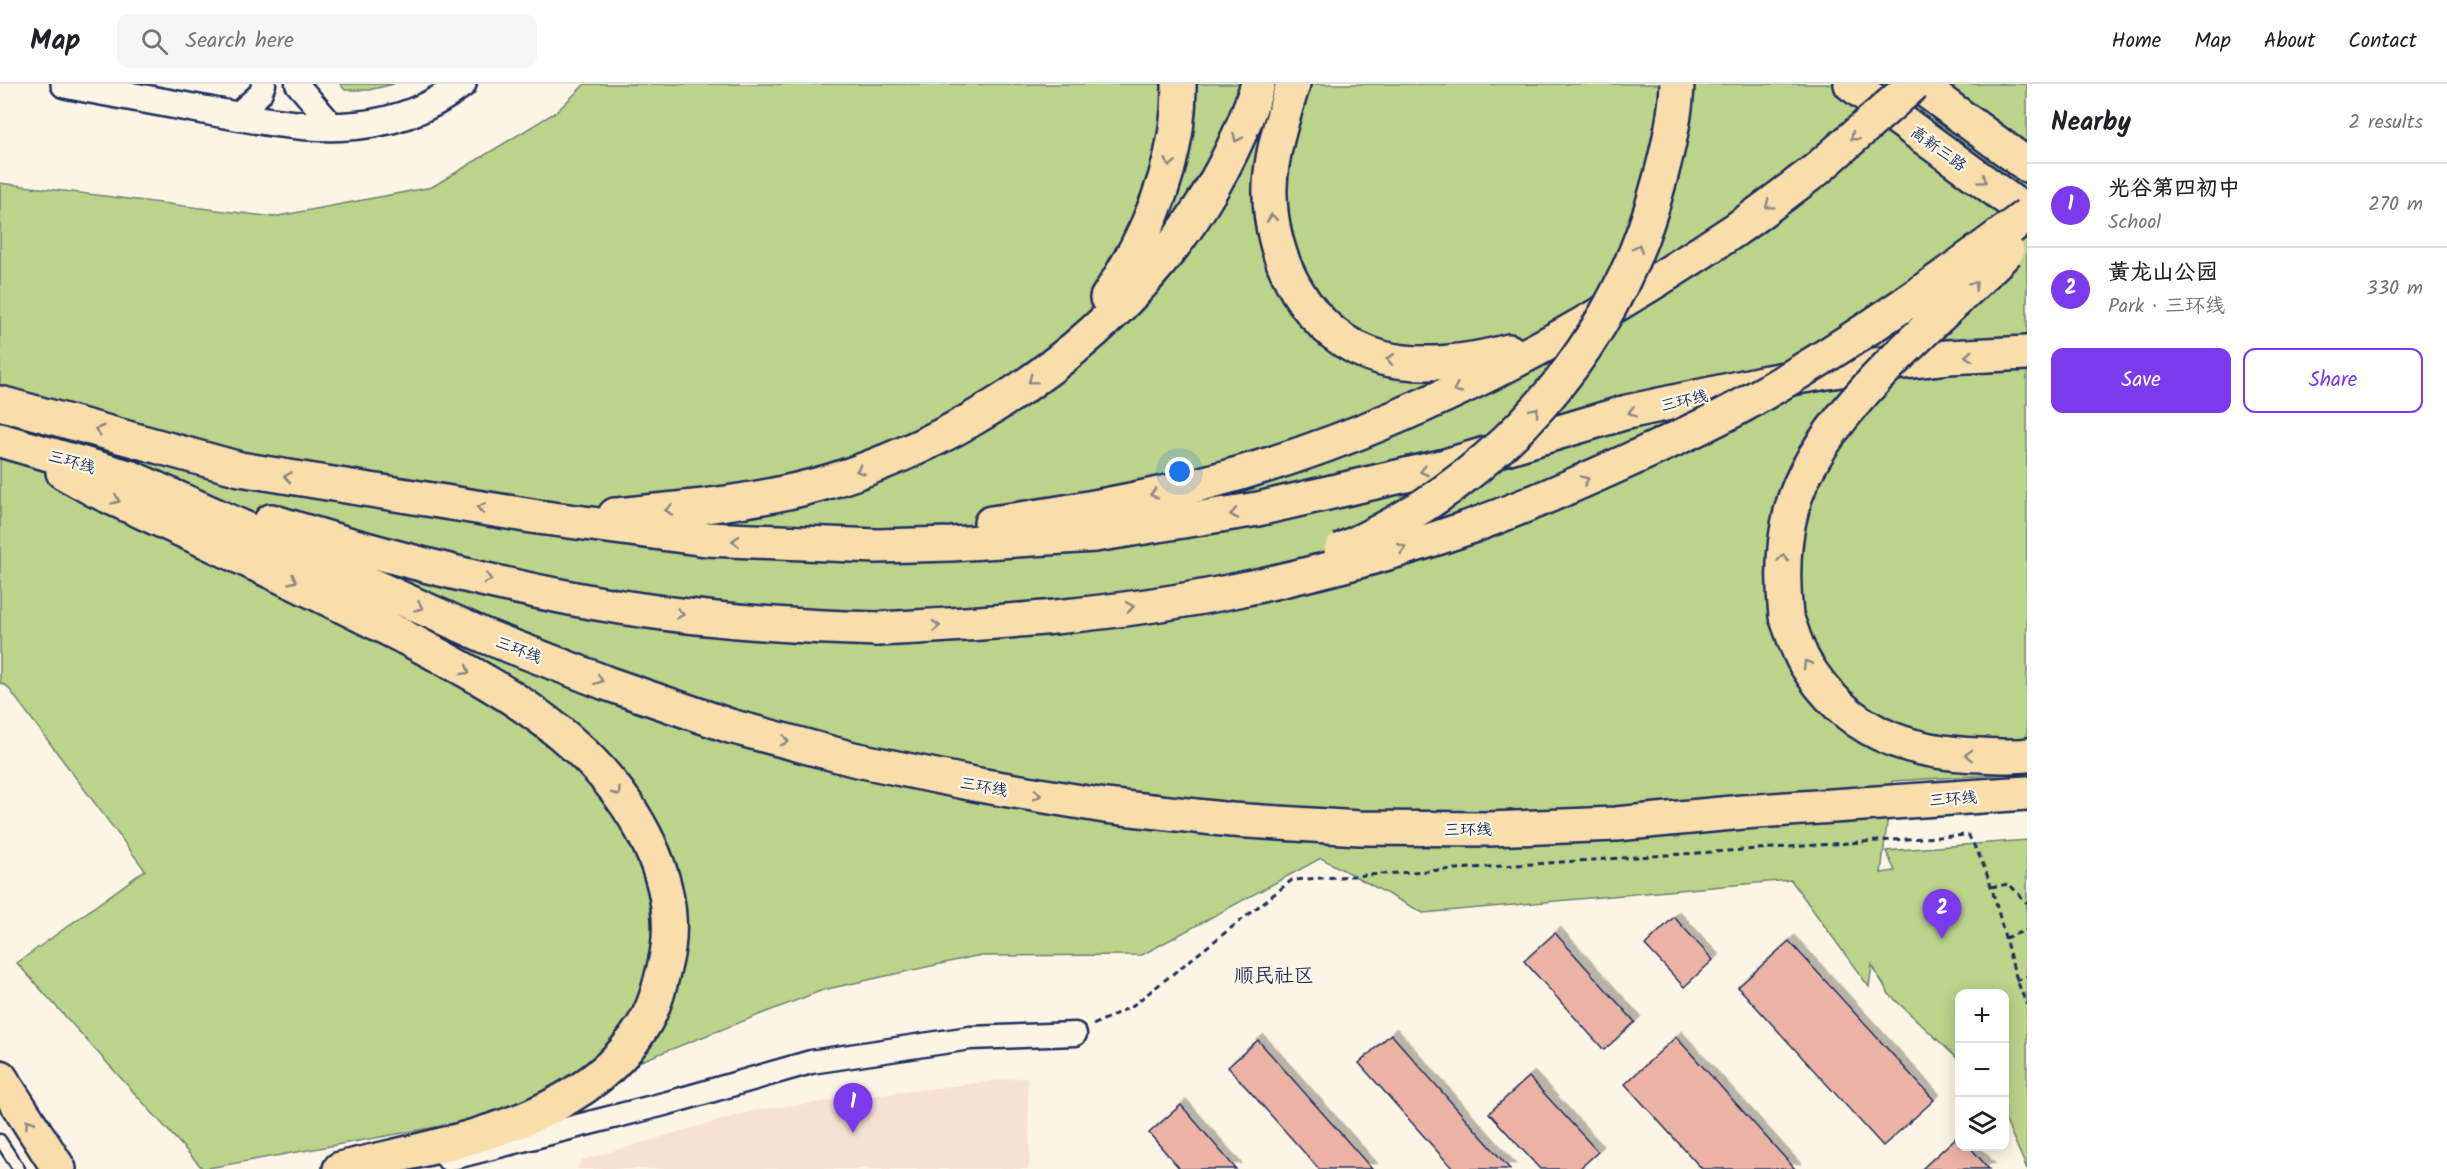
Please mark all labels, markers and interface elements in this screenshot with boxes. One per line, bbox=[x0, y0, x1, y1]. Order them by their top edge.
search box bbox=[117, 14, 537, 68]
text: Map bbox=[30, 19, 81, 64]
text: Search here bbox=[186, 24, 294, 59]
icon: search bbox=[138, 25, 171, 58]
text: Home bbox=[2112, 25, 2161, 58]
text: Map bbox=[2194, 25, 2231, 58]
text: About bbox=[2264, 25, 2315, 58]
text: Contact bbox=[2348, 25, 2417, 58]
text: Nearby bbox=[2051, 102, 2131, 144]
text: 2 results bbox=[2348, 107, 2423, 139]
street label: 高新三路 bbox=[1905, 120, 1971, 178]
one-way arrow bbox=[1850, 130, 1861, 141]
one-way arrow bbox=[1232, 132, 1244, 143]
one-way arrow bbox=[1164, 157, 1177, 167]
text: 光谷第四初中 bbox=[2108, 172, 2240, 207]
one-way arrow bbox=[1976, 173, 1987, 184]
text: 1 bbox=[2067, 189, 2074, 221]
text: 270 m bbox=[2368, 189, 2423, 221]
one-way arrow bbox=[1764, 198, 1775, 209]
text: School bbox=[2108, 207, 2161, 239]
one-way arrow bbox=[1266, 213, 1278, 223]
one-way arrow bbox=[1631, 243, 1643, 254]
text: 黄龙山公园 bbox=[2108, 256, 2218, 291]
text: 2 bbox=[2065, 273, 2076, 305]
text: 330 m bbox=[2366, 273, 2423, 305]
one-way arrow bbox=[1966, 282, 1977, 293]
text: Park · 三环线 bbox=[2108, 291, 2225, 323]
button: Save bbox=[2051, 348, 2231, 413]
button: Share bbox=[2243, 348, 2423, 413]
one-way arrow bbox=[1964, 350, 1973, 363]
one-way arrow bbox=[1385, 353, 1395, 366]
one-way arrow bbox=[1027, 373, 1038, 384]
one-way arrow bbox=[1452, 381, 1463, 393]
street label: 三环线 bbox=[1658, 384, 1711, 419]
one-way arrow bbox=[1627, 404, 1637, 417]
one-way arrow bbox=[1528, 408, 1539, 418]
one-way arrow bbox=[94, 425, 105, 437]
street label: 三环线 bbox=[45, 444, 98, 481]
your location bbox=[1165, 457, 1194, 486]
one-way arrow bbox=[855, 463, 865, 476]
one-way arrow bbox=[1419, 464, 1430, 476]
one-way arrow bbox=[283, 471, 293, 483]
one-way arrow bbox=[1578, 475, 1589, 487]
one-way arrow bbox=[1149, 487, 1159, 500]
one-way arrow bbox=[109, 492, 120, 504]
one-way arrow bbox=[476, 502, 485, 514]
one-way arrow bbox=[665, 503, 674, 516]
one-way arrow bbox=[1229, 507, 1238, 519]
one-way arrow bbox=[732, 534, 741, 547]
one-way arrow bbox=[1396, 543, 1407, 555]
one-way arrow bbox=[1776, 553, 1789, 562]
one-way arrow bbox=[483, 572, 493, 585]
one-way arrow bbox=[287, 573, 298, 585]
one-way arrow bbox=[412, 600, 423, 612]
one-way arrow bbox=[1125, 602, 1134, 614]
one-way arrow bbox=[675, 607, 684, 619]
one-way arrow bbox=[931, 619, 940, 632]
street label: 三环线 bbox=[492, 630, 545, 671]
one-way arrow bbox=[1802, 660, 1814, 670]
one-way arrow bbox=[460, 664, 470, 675]
one-way arrow bbox=[593, 673, 604, 685]
one-way arrow bbox=[779, 733, 789, 746]
one-way arrow bbox=[1964, 749, 1973, 761]
street label: 三环线 bbox=[958, 771, 1010, 804]
street label: 三环线 bbox=[1928, 785, 1978, 814]
one-way arrow bbox=[609, 786, 620, 797]
one-way arrow bbox=[1031, 788, 1041, 801]
street label: 三环线 bbox=[1444, 818, 1492, 843]
pin: 2 bbox=[1922, 890, 1962, 939]
district label: 顺民社区 bbox=[1234, 961, 1314, 993]
map controls bbox=[1955, 989, 2009, 1151]
button: + bbox=[1955, 989, 2009, 1043]
button: − bbox=[1955, 1043, 2009, 1097]
pin: 1 bbox=[834, 1084, 872, 1133]
button: layers bbox=[1955, 1097, 2009, 1151]
one-way arrow bbox=[26, 1118, 37, 1129]

